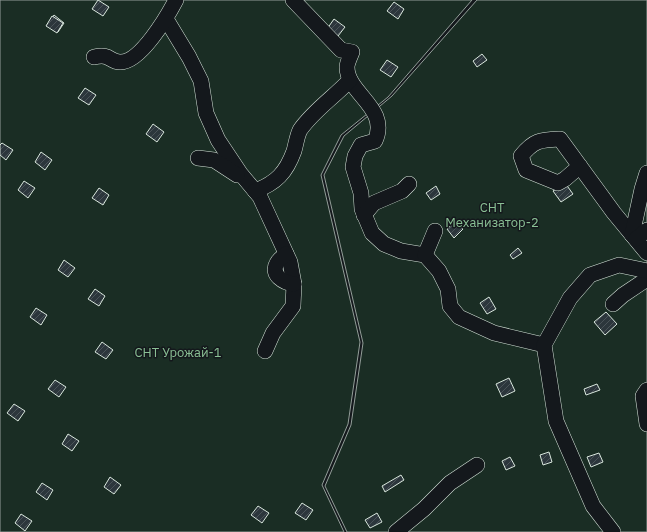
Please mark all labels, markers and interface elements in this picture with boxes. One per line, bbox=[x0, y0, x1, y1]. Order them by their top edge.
park label: СНТ Механизатор-2 bbox=[445, 199, 539, 231]
park label: СНТ Урожай-1 bbox=[134, 344, 222, 361]

